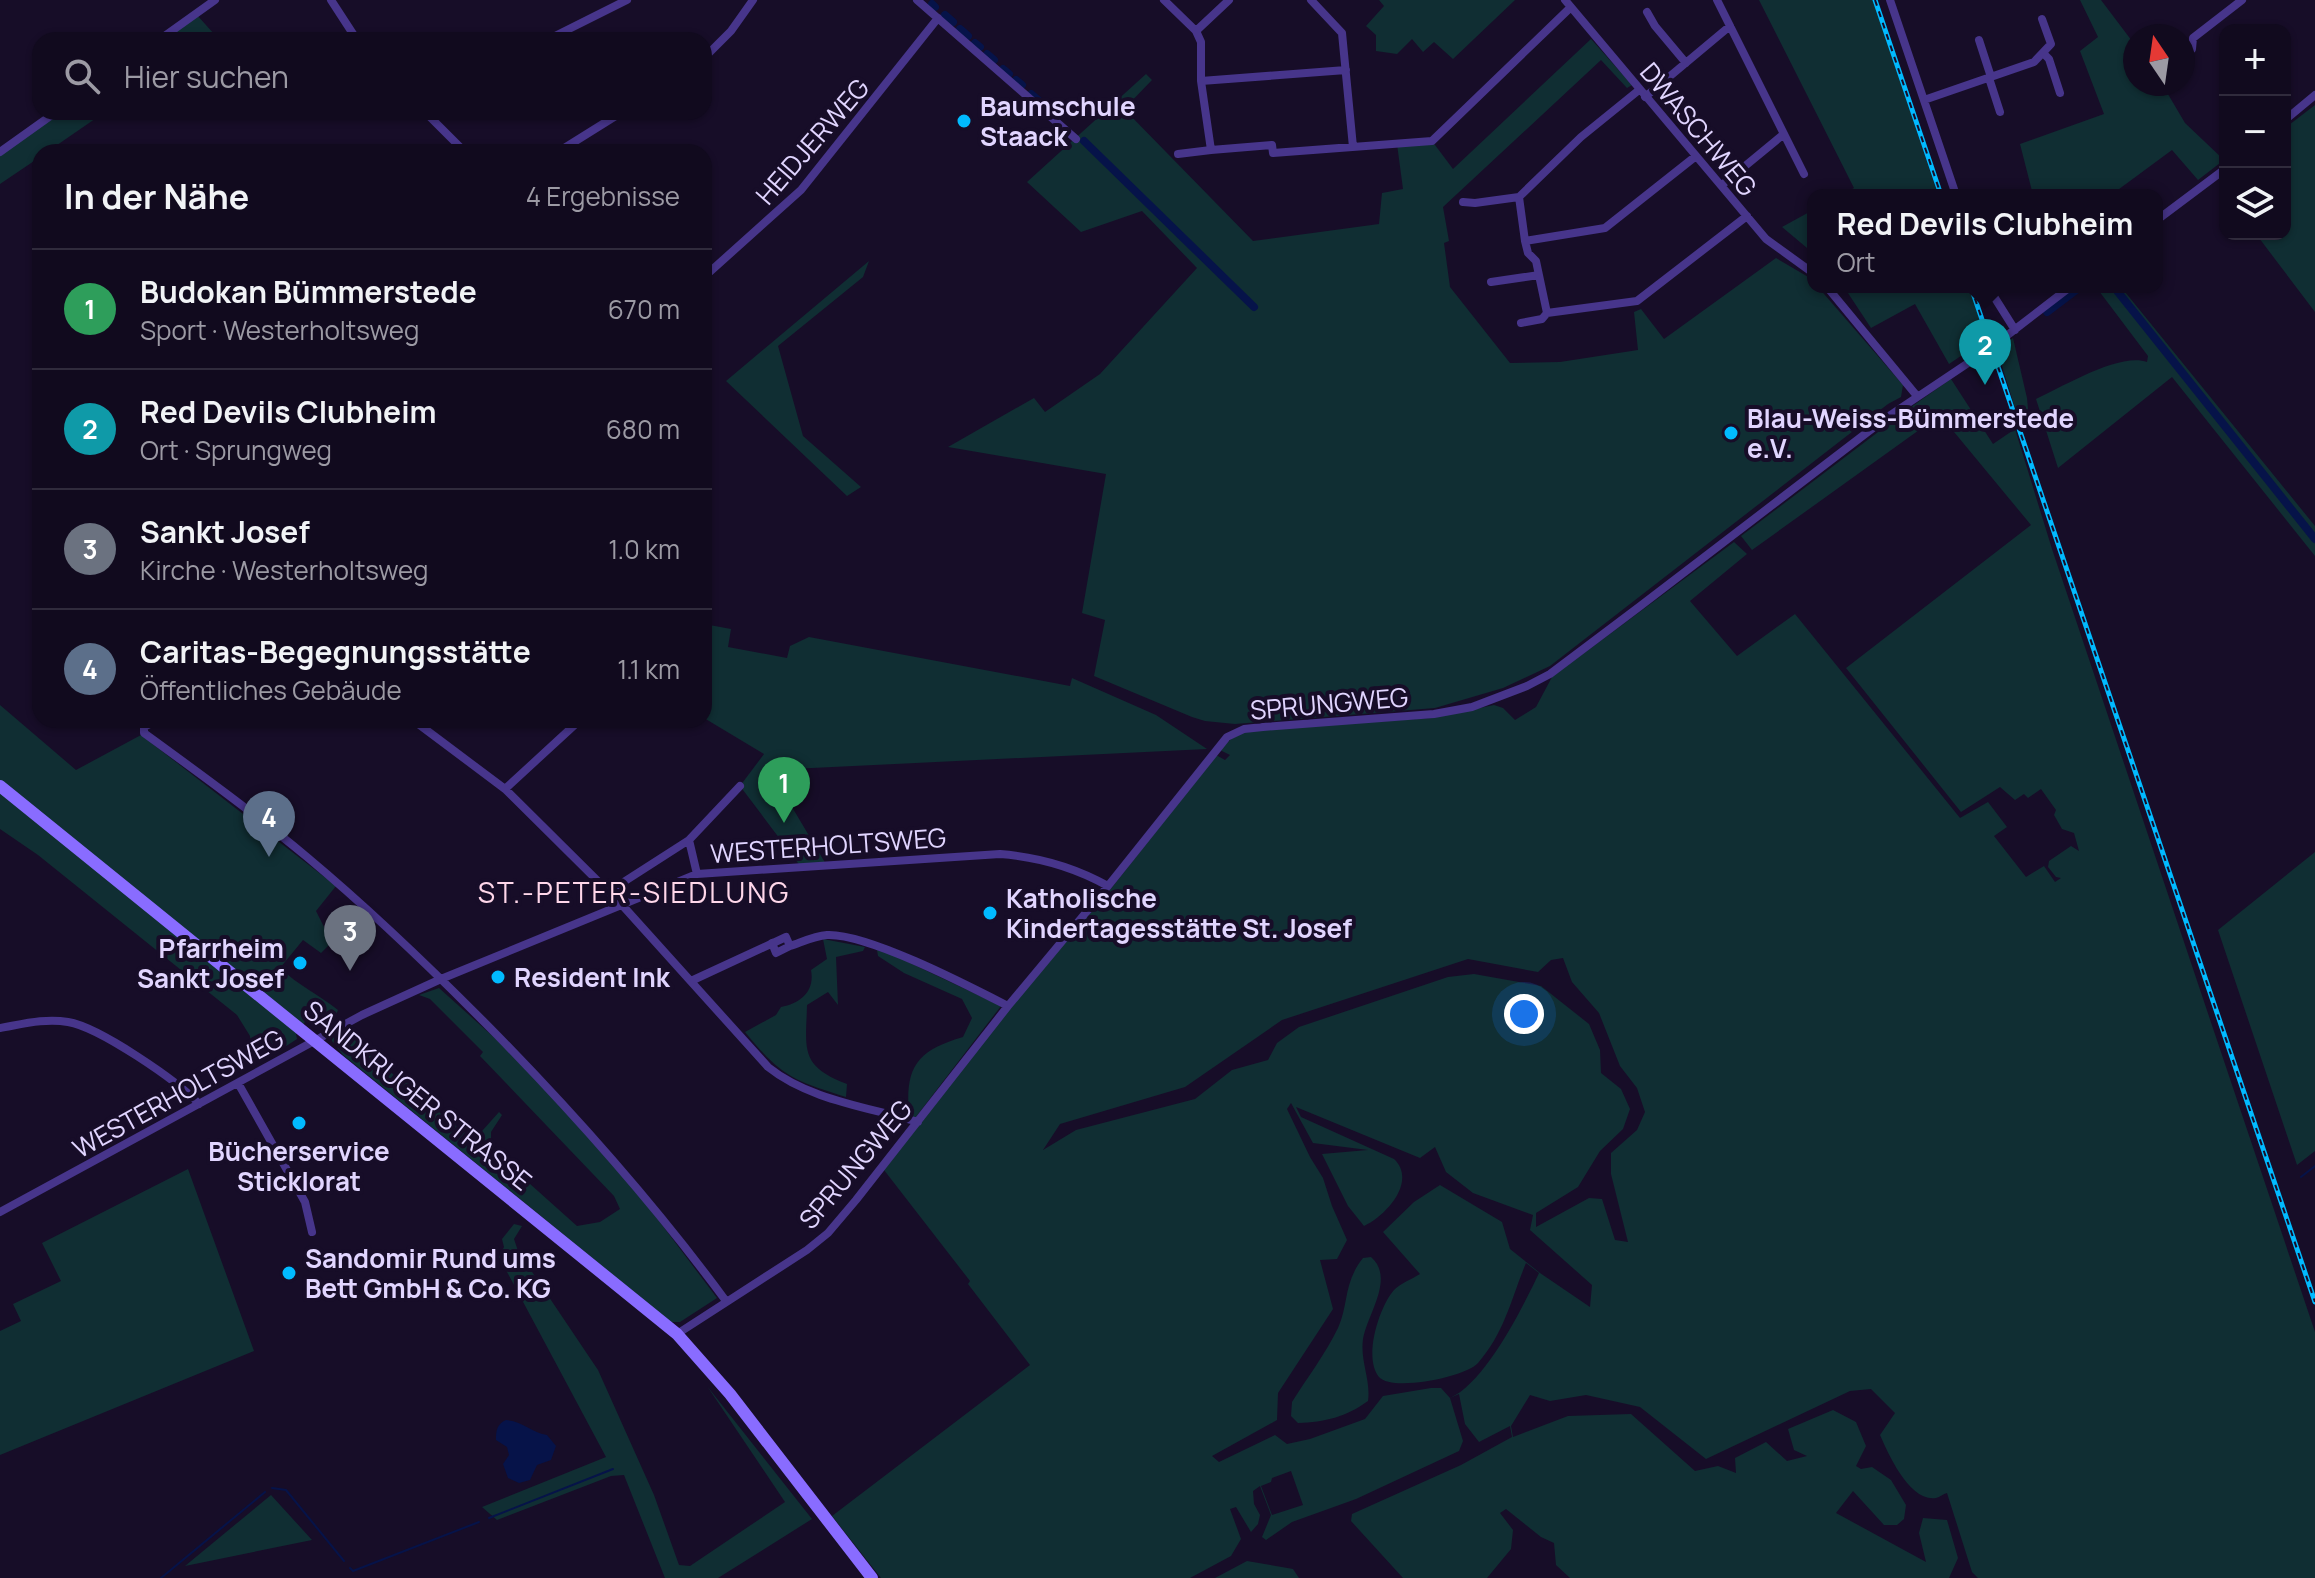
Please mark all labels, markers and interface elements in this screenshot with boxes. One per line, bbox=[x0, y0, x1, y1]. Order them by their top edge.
north arrow bbox=[2123, 24, 2195, 96]
map controls bbox=[2219, 24, 2291, 240]
button: + bbox=[2219, 24, 2291, 96]
search box bbox=[32, 32, 712, 120]
icon: search bbox=[60, 54, 104, 98]
street label: DWASCHWEG bbox=[1632, 55, 1766, 203]
text: Hier suchen bbox=[124, 56, 289, 97]
street label: HEIDJERWEG bbox=[747, 70, 877, 212]
place label: Baumschule Staack bbox=[980, 88, 1136, 154]
button: − bbox=[2219, 96, 2291, 168]
marker: Baumschule Staack bbox=[955, 112, 973, 130]
button: layers bbox=[2219, 168, 2291, 240]
text: In der Nähe bbox=[64, 173, 249, 219]
text: 4 Ergebnisse bbox=[526, 178, 680, 214]
popup bbox=[1807, 189, 2163, 293]
text: Red Devils Clubheim bbox=[1837, 203, 2133, 244]
text: Ort bbox=[1837, 244, 1875, 280]
text: Budokan Bümmerstede bbox=[140, 271, 477, 312]
text: 1 bbox=[84, 291, 96, 327]
text: 670 m bbox=[608, 291, 680, 327]
text: Sport · Westerholtsweg bbox=[140, 312, 419, 348]
pin: 2 bbox=[1959, 319, 2011, 385]
text: Red Devils Clubheim bbox=[140, 391, 437, 432]
place label: Blau-Weiss-Bümmerstede e.V. bbox=[1747, 400, 2074, 466]
text: 2 bbox=[82, 411, 98, 447]
text: 680 m bbox=[606, 411, 680, 447]
marker: Blau-Weiss-Bümmerstede e.V. bbox=[1722, 424, 1740, 442]
text: Ort · Sprungweg bbox=[140, 432, 332, 468]
text: Sankt Josef bbox=[140, 511, 310, 552]
text: 3 bbox=[82, 531, 98, 567]
text: 1.0 km bbox=[608, 531, 680, 567]
text: Kirche · Westerholtsweg bbox=[140, 552, 428, 588]
text: Caritas-Begegnungsstätte bbox=[140, 631, 531, 672]
text: 4 bbox=[82, 651, 98, 687]
text: 1.1 km bbox=[617, 651, 680, 687]
text: Öffentliches Gebäude bbox=[140, 672, 402, 708]
street label: SPRUNGWEG bbox=[1249, 678, 1409, 728]
pin: 1 bbox=[758, 757, 810, 823]
pin: 4 bbox=[243, 791, 295, 857]
street label: WESTERHOLTSWEG bbox=[709, 819, 947, 871]
district label: ST.-PETER-SIEDLUNG bbox=[478, 873, 790, 911]
place label: Katholische Kindertagesstätte St. Josef bbox=[1006, 880, 1352, 946]
marker: Katholische Kindertagesstätte St. Josef bbox=[981, 904, 999, 922]
pin: 3 bbox=[324, 905, 376, 971]
place label: Pfarrheim Sankt Josef bbox=[137, 930, 284, 996]
marker: Pfarrheim Sankt Josef bbox=[291, 954, 309, 972]
place label: Resident Ink bbox=[514, 959, 671, 995]
marker: Resident Ink bbox=[489, 968, 507, 986]
street label: SANDKRUGER STRASSE bbox=[296, 992, 540, 1198]
your location bbox=[1504, 994, 1544, 1034]
street label: WESTERHOLTSWEG bbox=[66, 1020, 290, 1166]
street label: SPRUNGWEG bbox=[790, 1092, 920, 1236]
marker: Bücherservice Sticklorat bbox=[290, 1114, 308, 1132]
place label: Bücherservice Sticklorat bbox=[208, 1133, 390, 1199]
place label: Sandomir Rund ums Bett GmbH & Co. KG bbox=[305, 1240, 556, 1306]
marker: Sandomir Rund ums Bett GmbH & Co. KG bbox=[280, 1264, 298, 1282]

